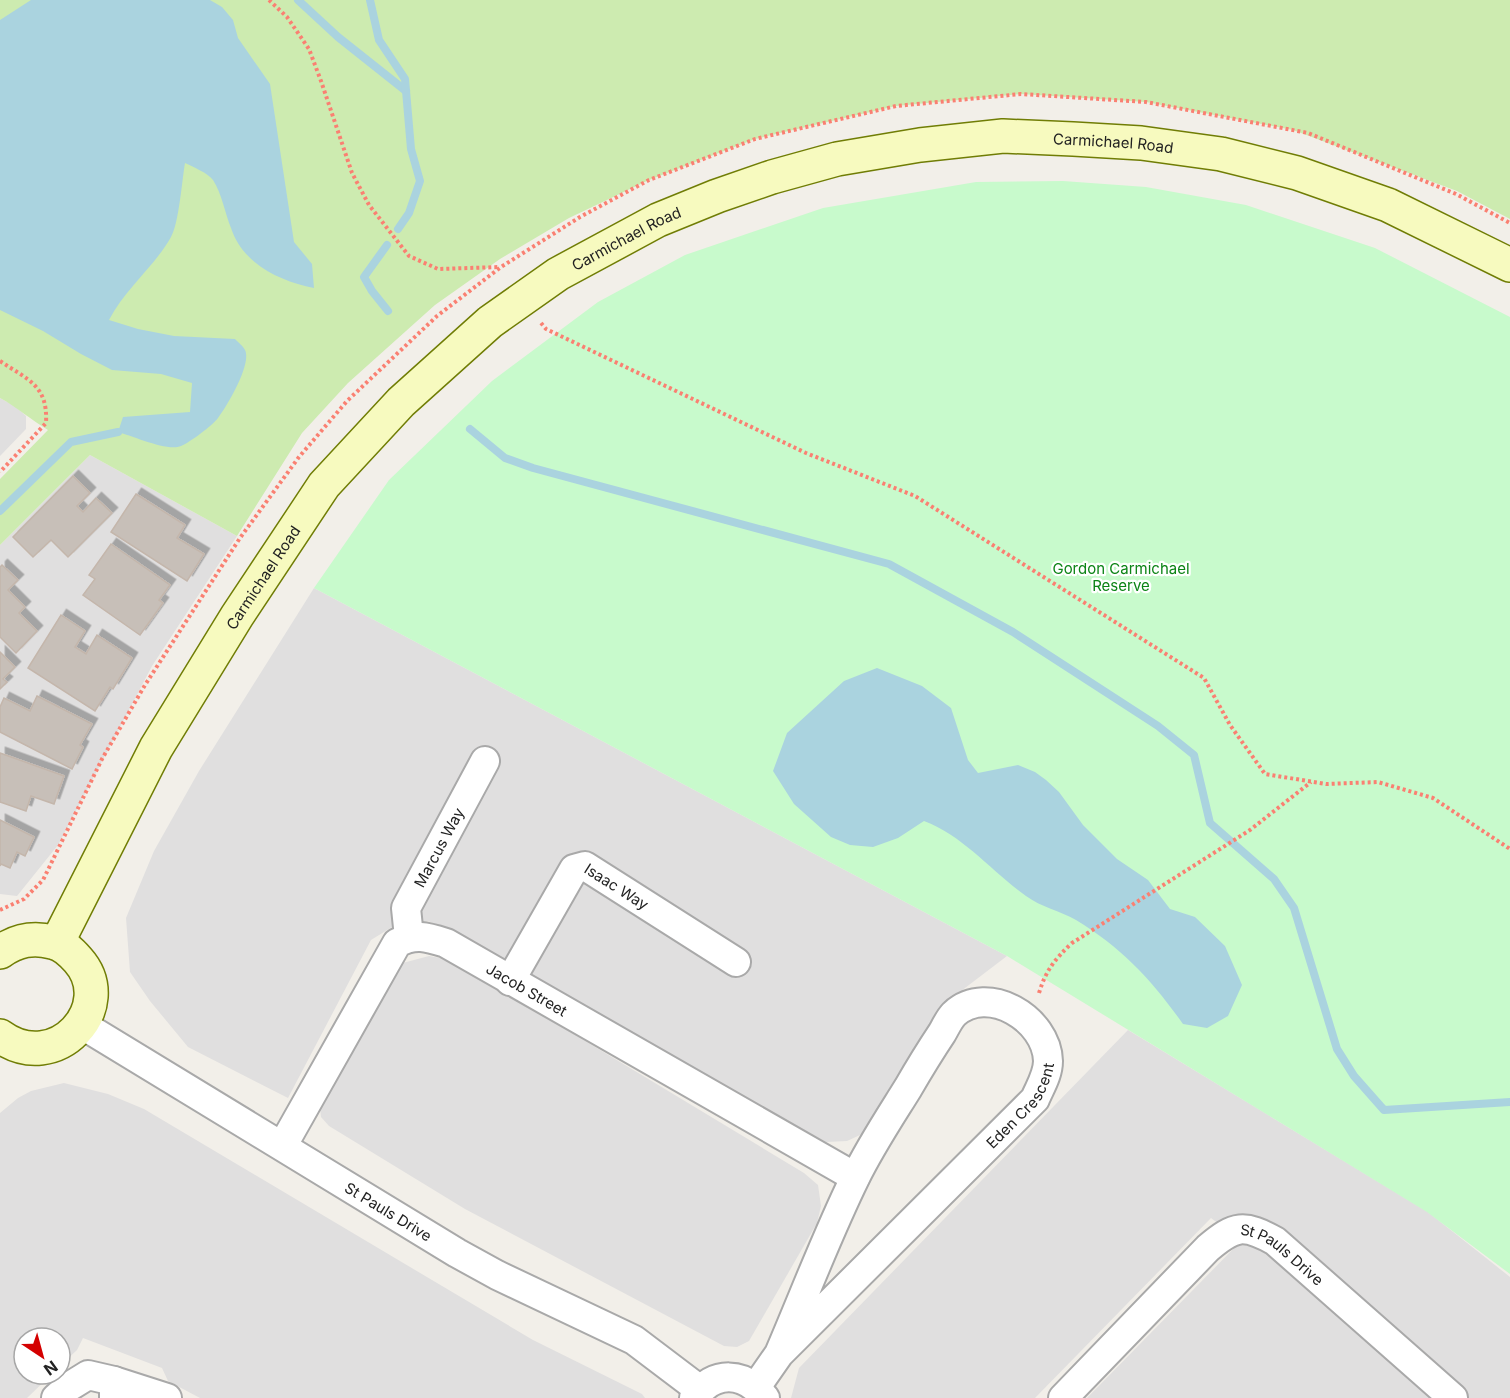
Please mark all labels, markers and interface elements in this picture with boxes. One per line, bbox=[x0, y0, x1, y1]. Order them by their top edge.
street label: Carmichael Road bbox=[1053, 129, 1175, 157]
street label: Carmichael Road bbox=[568, 202, 684, 274]
street label: Carmichael Road bbox=[222, 522, 304, 633]
park label: Gordon Carmichael Reserve bbox=[1052, 559, 1190, 595]
street label: Marcus Way bbox=[409, 804, 468, 890]
street label: Isaac Way bbox=[581, 859, 653, 914]
street label: Jacob Street bbox=[483, 959, 571, 1020]
street label: Eden Crescent bbox=[982, 1062, 1057, 1152]
street label: St Pauls Drive bbox=[341, 1177, 436, 1245]
street label: St Pauls Drive bbox=[1240, 1220, 1328, 1289]
north arrow bbox=[12, 1326, 72, 1386]
text: N bbox=[40, 1356, 62, 1380]

